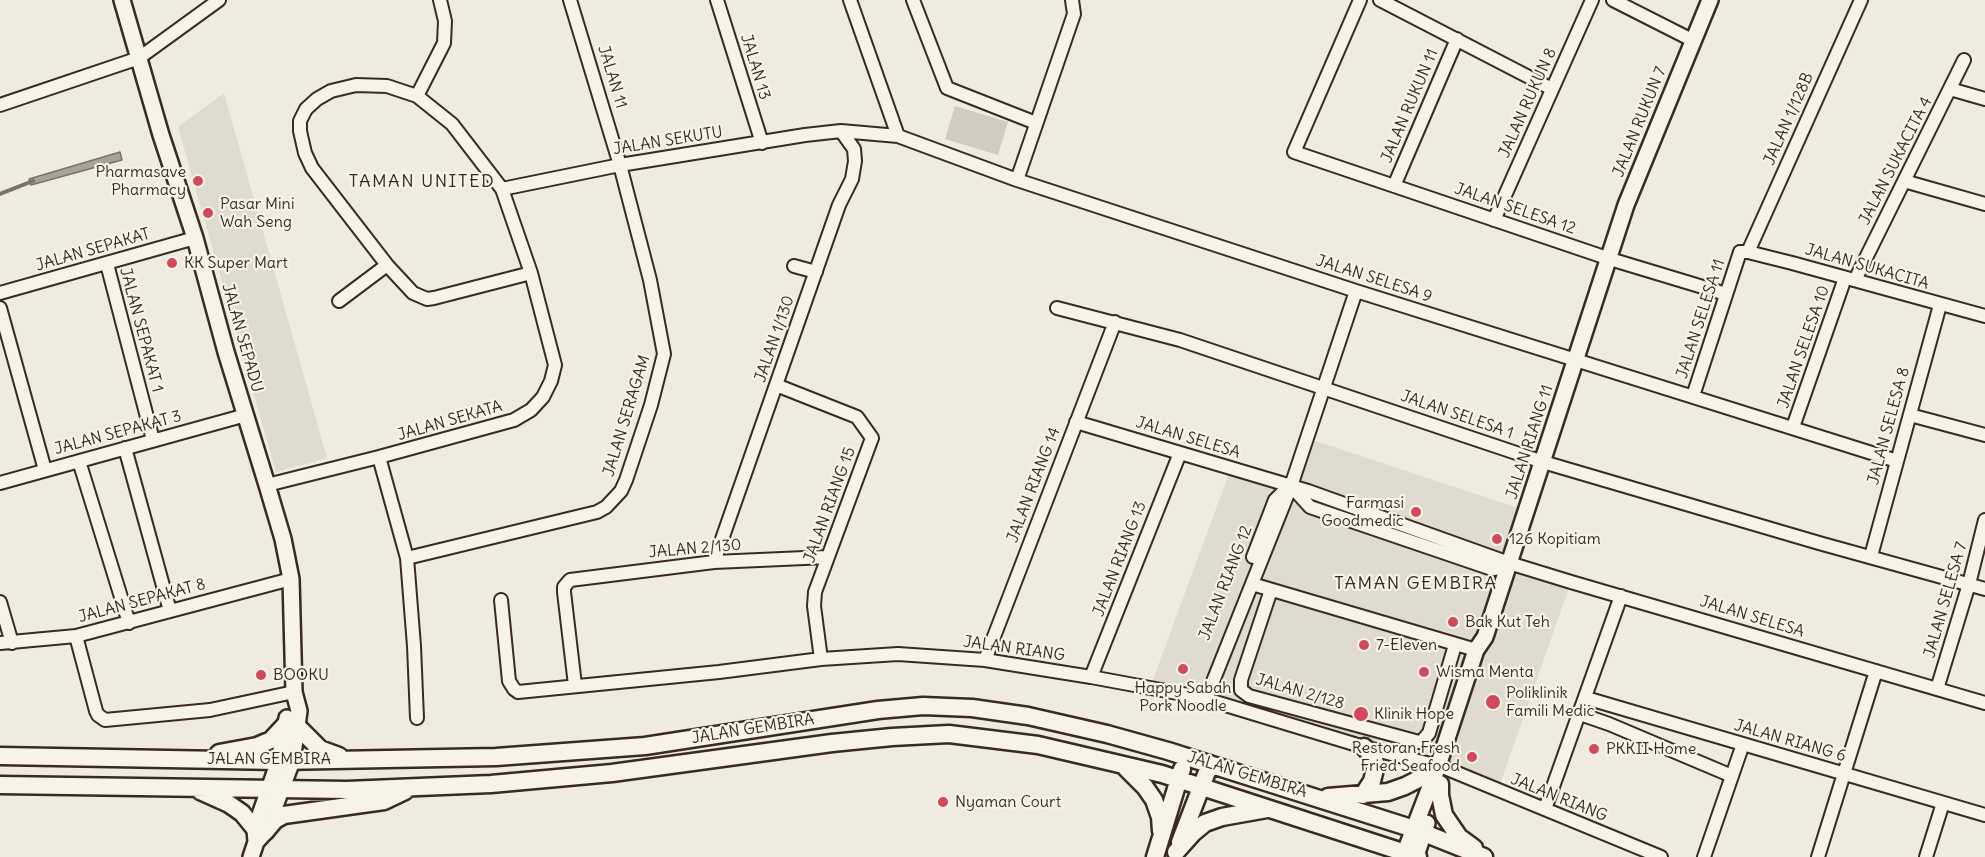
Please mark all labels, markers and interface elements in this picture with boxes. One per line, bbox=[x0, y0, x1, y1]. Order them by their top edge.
street label: JALAN 13 bbox=[736, 32, 774, 102]
street label: JALAN 11 bbox=[593, 43, 631, 111]
street label: JALAN RUKUN 8 bbox=[1495, 45, 1561, 161]
street label: JALAN RUKUN 11 bbox=[1377, 46, 1443, 166]
street label: JALAN RUKUN 7 bbox=[1609, 64, 1671, 180]
street label: JALAN 1/128B bbox=[1760, 70, 1818, 168]
street label: JALAN SUKACITA 4 bbox=[1855, 94, 1937, 228]
street label: JALAN SEKUTU bbox=[612, 123, 724, 159]
place label: Pharmasave Pharmacy bbox=[96, 162, 186, 200]
district label: TAMAN UNITED bbox=[349, 171, 495, 193]
marker: Pharmasave Pharmacy bbox=[191, 174, 205, 188]
street label: JALAN SELESA 12 bbox=[1452, 179, 1578, 239]
place label: Pasar Mini Wah Seng bbox=[220, 194, 294, 232]
marker: Pasar Mini Wah Seng bbox=[201, 206, 215, 220]
street label: JALAN SEPAKAT bbox=[34, 225, 152, 275]
street label: JALAN SUKACITA bbox=[1803, 240, 1931, 294]
street label: JALAN SELESA 9 bbox=[1314, 251, 1434, 307]
place label: KK Super Mart bbox=[184, 253, 288, 273]
marker: KK Super Mart bbox=[165, 256, 179, 270]
street label: JALAN SELESA 11 bbox=[1673, 257, 1729, 381]
street label: JALAN SEPAKAT 1 bbox=[115, 266, 167, 394]
street label: JALAN SEPADU bbox=[217, 281, 267, 395]
street label: JALAN SELESA 10 bbox=[1774, 283, 1834, 411]
street label: JALAN 1/130 bbox=[751, 293, 799, 385]
street label: JALAN SERAGAM bbox=[599, 353, 655, 479]
street label: JALAN SELESA 8 bbox=[1864, 365, 1914, 487]
street label: JALAN RIANG 11 bbox=[1502, 382, 1558, 502]
street label: JALAN SELESA 1 bbox=[1398, 387, 1516, 443]
street label: JALAN SEKATA bbox=[395, 397, 505, 445]
street label: JALAN SEPAKAT 3 bbox=[52, 407, 184, 459]
street label: JALAN SELESA bbox=[1134, 413, 1242, 463]
street label: JALAN RIANG 14 bbox=[1003, 425, 1065, 545]
street label: JALAN RIANG 15 bbox=[800, 445, 860, 565]
place label: Farmasi Goodmedic bbox=[1321, 493, 1404, 531]
street label: JALAN RIANG 13 bbox=[1089, 499, 1151, 619]
marker: Farmasi Goodmedic bbox=[1409, 505, 1423, 519]
street label: JALAN RIANG 12 bbox=[1195, 523, 1257, 643]
place label: 126 Kopitiam bbox=[1509, 529, 1601, 549]
marker: 126 Kopitiam bbox=[1490, 532, 1504, 546]
street label: JALAN 2/130 bbox=[648, 535, 742, 563]
street label: JALAN SELESA 7 bbox=[1920, 540, 1972, 660]
district label: TAMAN GEMBIRA bbox=[1334, 573, 1498, 595]
street label: JALAN SEPAKAT 8 bbox=[76, 575, 208, 627]
street label: JALAN SELESA bbox=[1698, 592, 1806, 642]
place label: Bak Kut Teh bbox=[1465, 612, 1550, 632]
marker: Bak Kut Teh bbox=[1446, 615, 1460, 629]
street label: JALAN RIANG bbox=[962, 632, 1066, 666]
place label: 7-Eleven bbox=[1376, 635, 1437, 655]
marker: 7-Eleven bbox=[1357, 638, 1371, 652]
marker: Happy Sabah Pork Noodle bbox=[1176, 662, 1190, 676]
place label: Wisma Menta bbox=[1436, 662, 1534, 682]
place label: BOOKU bbox=[273, 665, 329, 685]
marker: Wisma Menta bbox=[1417, 665, 1431, 679]
marker: BOOKU bbox=[254, 668, 268, 682]
street label: JALAN 2/128 bbox=[1253, 670, 1347, 714]
place label: Happy Sabah Pork Noodle bbox=[1135, 678, 1231, 716]
place label: Poliklinik Famili Medic bbox=[1506, 683, 1595, 721]
marker: Poliklinik Famili Medic bbox=[1484, 693, 1502, 711]
place label: Klinik Hope bbox=[1374, 704, 1454, 724]
marker: Klinik Hope bbox=[1352, 705, 1370, 723]
street label: JALAN GEMBIRA bbox=[690, 710, 816, 748]
street label: JALAN RIANG 6 bbox=[1732, 716, 1848, 766]
place label: Restoran Fresh Fried Seafood bbox=[1352, 738, 1460, 776]
place label: PKKII Home bbox=[1606, 739, 1696, 759]
marker: PKKII Home bbox=[1587, 742, 1601, 756]
street label: JALAN GEMBIRA bbox=[1185, 748, 1309, 802]
street label: JALAN GEMBIRA bbox=[207, 749, 331, 769]
marker: Restoran Fresh Fried Seafood bbox=[1465, 750, 1479, 764]
street label: JALAN RIANG bbox=[1508, 770, 1610, 826]
place label: Nyaman Court bbox=[955, 792, 1061, 812]
marker: Nyaman Court bbox=[936, 795, 950, 809]

